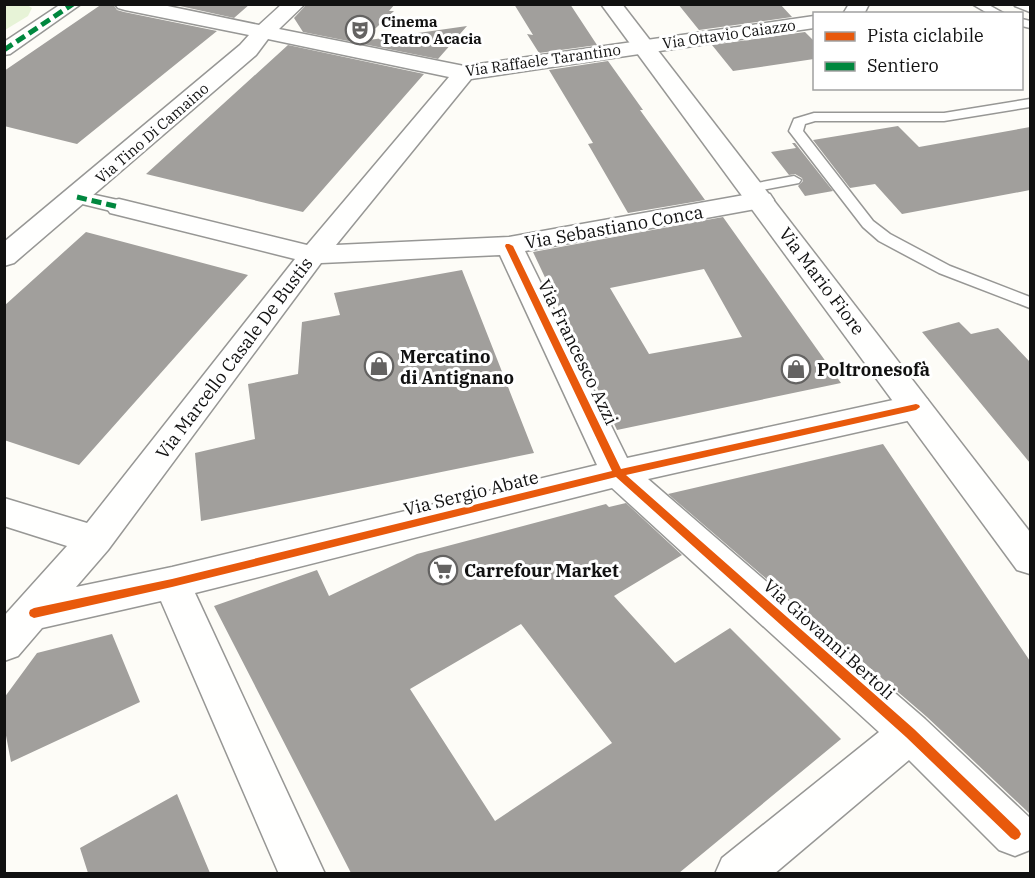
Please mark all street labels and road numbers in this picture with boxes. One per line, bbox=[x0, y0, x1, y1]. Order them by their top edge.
street label: Via Ottavio Caiazzo bbox=[661, 15, 797, 53]
street label: Via Raffaele Tarantino bbox=[464, 40, 622, 80]
street label: Via Tino Di Camaino bbox=[91, 79, 213, 187]
street label: Via Sebastiano Conca bbox=[523, 200, 705, 254]
street label: Via Mario Fiore bbox=[774, 223, 870, 339]
street label: Via Marcello Casale De Bustis bbox=[151, 253, 317, 463]
street label: Via Francesco Azzi bbox=[533, 276, 623, 429]
street label: Via Sergio Abate bbox=[401, 465, 541, 521]
street label: Via Giovanni Bertoli bbox=[758, 574, 900, 704]

